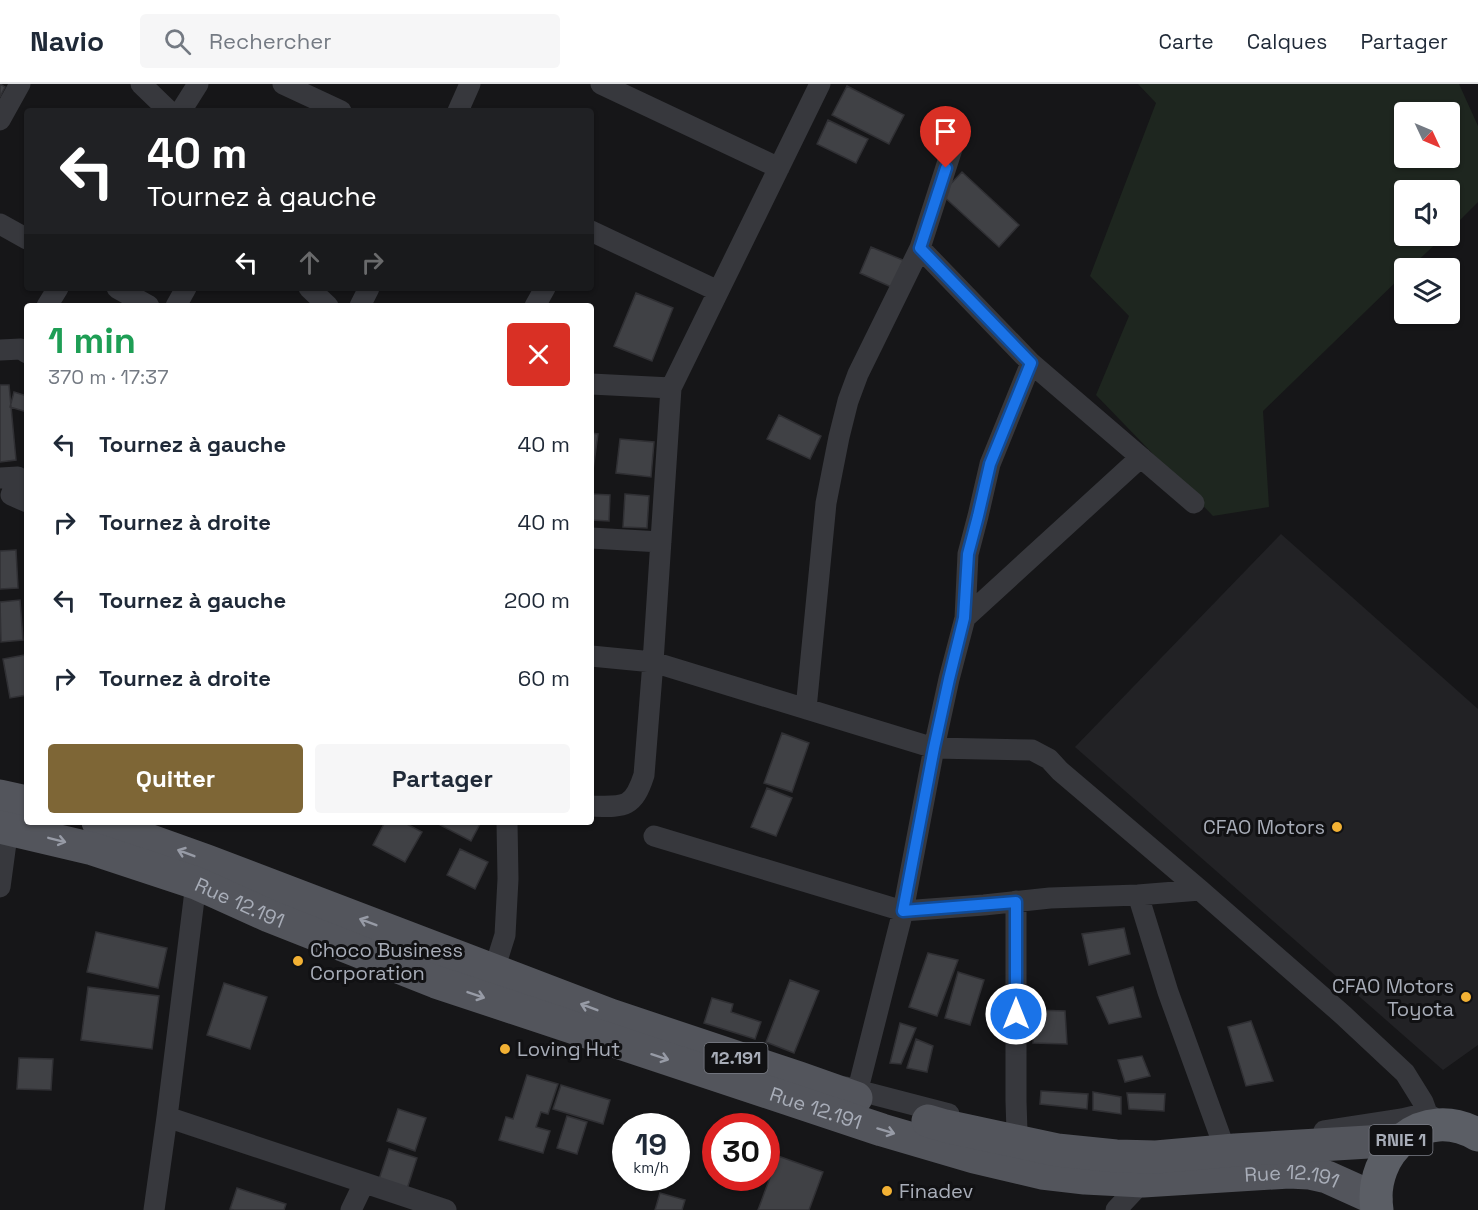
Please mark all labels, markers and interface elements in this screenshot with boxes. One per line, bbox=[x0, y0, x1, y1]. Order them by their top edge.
search box bbox=[140, 14, 560, 68]
text: Navio bbox=[30, 23, 104, 59]
icon: search bbox=[161, 25, 194, 58]
text: Rechercher bbox=[209, 27, 332, 55]
text: Carte bbox=[1159, 28, 1214, 55]
text: Calques bbox=[1247, 28, 1327, 55]
text: Partager bbox=[1360, 28, 1448, 55]
north arrow bbox=[1394, 102, 1460, 168]
map controls bbox=[1394, 102, 1460, 324]
pin bbox=[920, 106, 971, 168]
icon: arrive bbox=[929, 115, 962, 148]
text: 40 m bbox=[147, 127, 247, 180]
icon: left bbox=[48, 132, 126, 210]
text: Tournez à gauche bbox=[147, 179, 377, 214]
button: sound bbox=[1394, 180, 1460, 246]
icon: left bbox=[230, 246, 263, 279]
icon: ahead bbox=[293, 246, 326, 279]
icon: right bbox=[356, 246, 389, 279]
button: layers bbox=[1394, 258, 1460, 324]
text: 1 min bbox=[48, 318, 136, 364]
button: close bbox=[507, 323, 570, 386]
text: 370 m · 17:37 bbox=[48, 364, 168, 390]
icon: left bbox=[48, 428, 81, 461]
text: Tournez à gauche bbox=[99, 430, 286, 458]
text: 40 m bbox=[518, 430, 570, 458]
icon: right bbox=[48, 506, 81, 539]
text: Tournez à droite bbox=[99, 508, 271, 536]
text: 40 m bbox=[518, 508, 570, 536]
icon: left bbox=[48, 584, 81, 617]
text: Tournez à gauche bbox=[99, 586, 286, 614]
text: 200 m bbox=[504, 586, 570, 614]
icon: right bbox=[48, 662, 81, 695]
text: Tournez à droite bbox=[99, 664, 271, 692]
text: 60 m bbox=[518, 664, 570, 692]
button: Quitter bbox=[48, 744, 303, 813]
button: Partager bbox=[315, 744, 570, 813]
place label: CFAO Motors bbox=[1203, 814, 1325, 840]
marker: CFAO Motors bbox=[1330, 820, 1344, 834]
one-way arrow bbox=[47, 834, 66, 846]
one-way arrow bbox=[177, 847, 195, 858]
street label: Rue 12.191 bbox=[191, 871, 288, 934]
one-way arrow bbox=[359, 916, 378, 927]
place label: Choco Business Corporation bbox=[310, 937, 463, 986]
marker: Choco Business Corporation bbox=[291, 954, 305, 968]
place label: CFAO Motors Toyota bbox=[1332, 973, 1454, 1022]
position arrow bbox=[984, 982, 1048, 1046]
marker: CFAO Motors Toyota bbox=[1459, 990, 1473, 1004]
one-way arrow bbox=[466, 991, 484, 1002]
one-way arrow bbox=[581, 1001, 599, 1012]
place label: Loving Hut bbox=[517, 1036, 620, 1062]
marker: Loving Hut bbox=[498, 1042, 512, 1056]
road number: 12.191 bbox=[704, 1043, 768, 1073]
one-way arrow bbox=[650, 1052, 669, 1063]
street label: Rue 12.191 bbox=[766, 1081, 865, 1135]
speed limit sign: 30 bbox=[702, 1113, 780, 1191]
text: 19 bbox=[635, 1125, 667, 1164]
road number: RNIE 1 bbox=[1370, 1125, 1432, 1155]
one-way arrow bbox=[876, 1126, 895, 1137]
text: km/h bbox=[633, 1158, 669, 1177]
street label: Rue 12.191 bbox=[1244, 1159, 1344, 1194]
place label: Finadev bbox=[899, 1178, 974, 1204]
marker: Finadev bbox=[880, 1184, 894, 1198]

